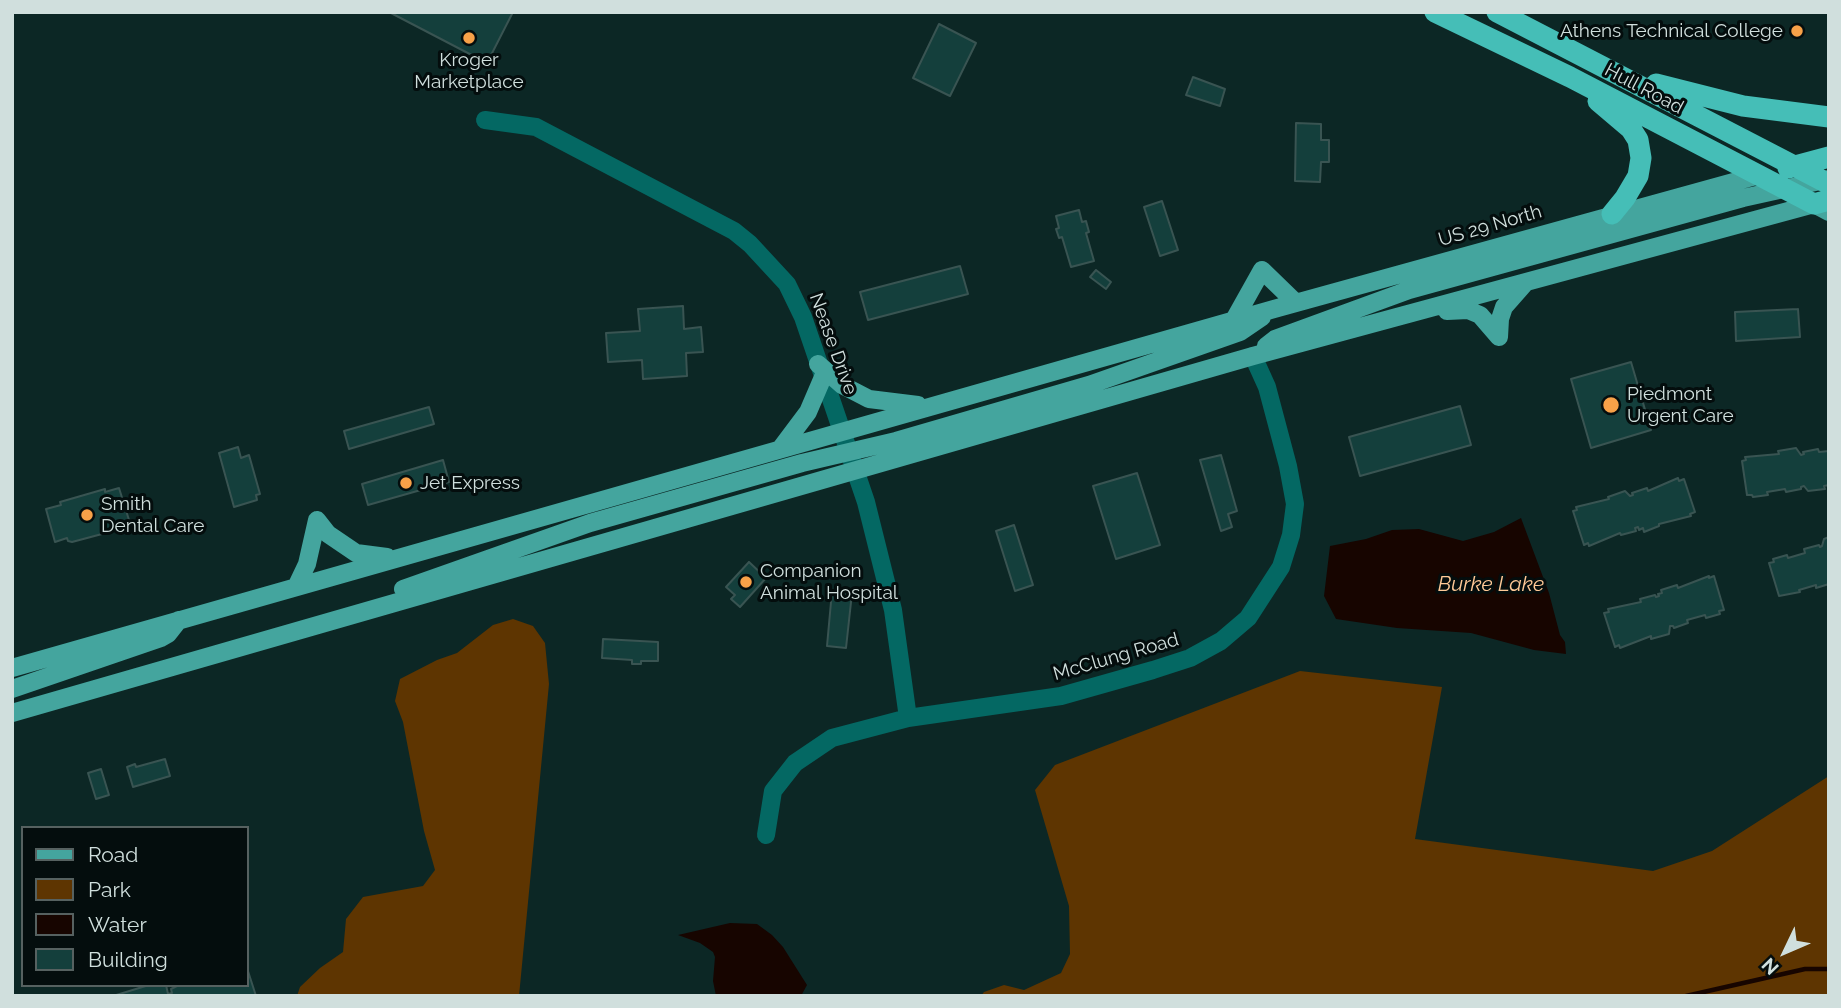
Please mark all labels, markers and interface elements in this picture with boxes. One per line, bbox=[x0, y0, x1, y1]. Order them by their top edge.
place label: Athens Technical College bbox=[1560, 20, 1783, 42]
marker: Athens Technical College bbox=[1789, 23, 1805, 39]
marker: Kroger Marketplace bbox=[461, 30, 477, 46]
place label: Kroger Marketplace bbox=[414, 49, 524, 93]
street label: Hull Road bbox=[1601, 59, 1687, 119]
street label: US 29 North bbox=[1436, 200, 1544, 252]
street label: Nease Drive bbox=[804, 290, 862, 398]
place label: Piedmont Urgent Care bbox=[1627, 383, 1734, 427]
marker: Piedmont Urgent Care bbox=[1601, 395, 1621, 415]
place label: Jet Express bbox=[420, 472, 520, 494]
marker: Jet Express bbox=[398, 475, 414, 491]
place label: Smith Dental Care bbox=[101, 493, 204, 537]
marker: Smith Dental Care bbox=[79, 507, 95, 523]
place label: Companion Animal Hospital bbox=[760, 560, 898, 604]
water label: Burke Lake bbox=[1438, 572, 1544, 598]
marker: Companion Animal Hospital bbox=[738, 574, 754, 590]
street label: McClung Road bbox=[1051, 628, 1181, 686]
legend bbox=[21, 826, 248, 987]
text: Road bbox=[88, 842, 138, 867]
text: Park bbox=[88, 877, 131, 902]
text: Water bbox=[88, 912, 147, 937]
north arrow bbox=[1750, 917, 1820, 987]
text: Building bbox=[88, 947, 168, 972]
text: N bbox=[1757, 954, 1783, 979]

